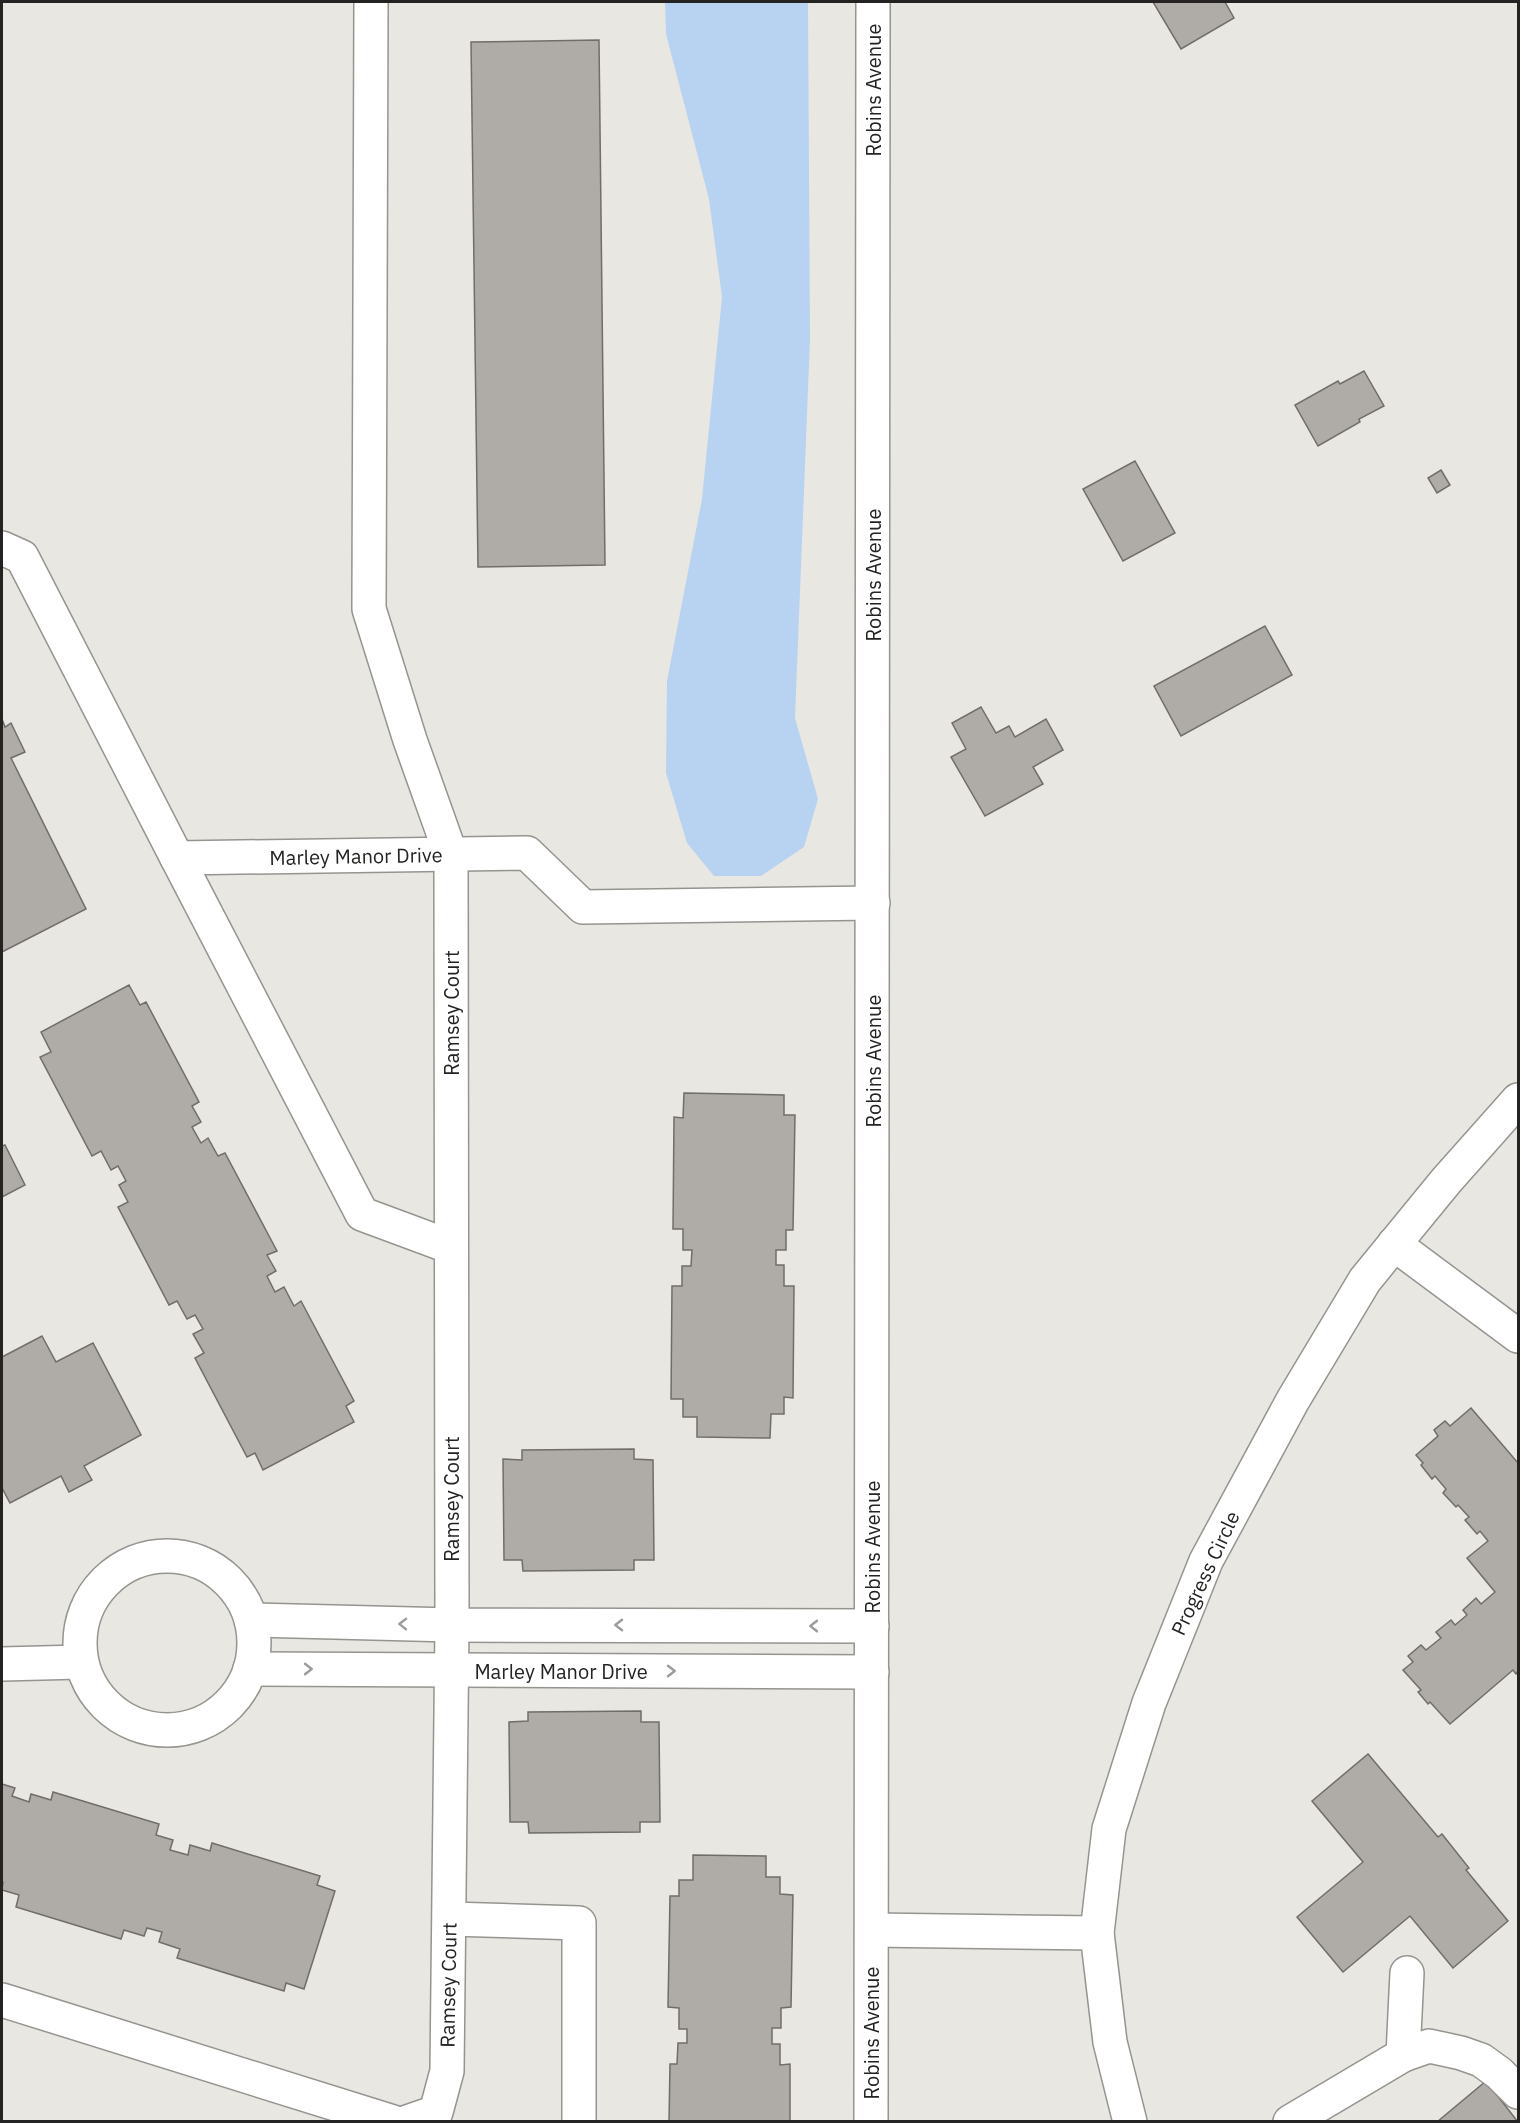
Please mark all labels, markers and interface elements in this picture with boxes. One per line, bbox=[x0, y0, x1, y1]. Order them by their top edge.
street label: Robins Avenue bbox=[860, 24, 887, 156]
street label: Robins Avenue bbox=[860, 509, 887, 641]
street label: Marley Manor Drive bbox=[269, 841, 443, 871]
street label: Ramsey Court bbox=[438, 950, 465, 1076]
street label: Robins Avenue bbox=[860, 995, 887, 1127]
street label: Ramsey Court bbox=[438, 1436, 465, 1562]
street label: Robins Avenue bbox=[859, 1481, 886, 1613]
street label: Progress Circle bbox=[1164, 1506, 1246, 1640]
one-way arrow bbox=[398, 1617, 407, 1630]
one-way arrow bbox=[614, 1619, 623, 1631]
one-way arrow bbox=[809, 1620, 818, 1632]
street label: Marley Manor Drive bbox=[474, 1658, 648, 1685]
one-way arrow bbox=[304, 1663, 313, 1676]
one-way arrow bbox=[667, 1665, 676, 1677]
street label: Ramsey Court bbox=[433, 1922, 463, 2048]
street label: Robins Avenue bbox=[858, 1967, 885, 2099]

